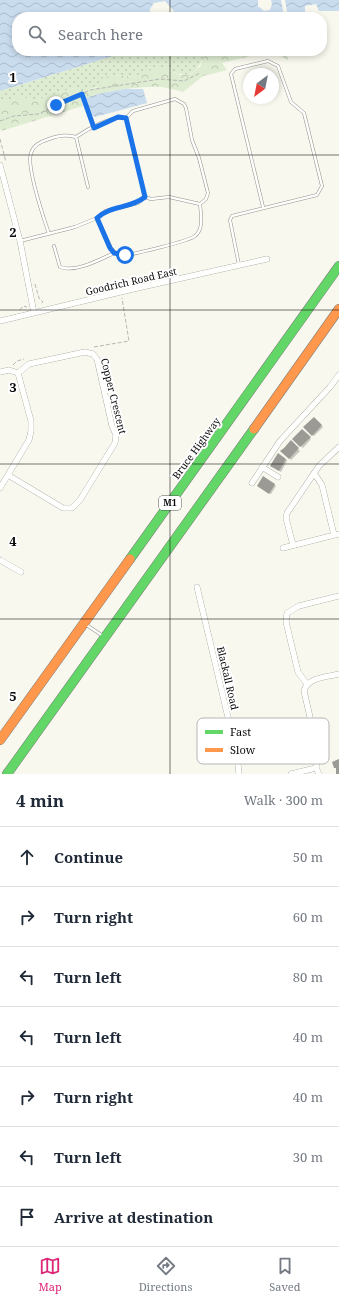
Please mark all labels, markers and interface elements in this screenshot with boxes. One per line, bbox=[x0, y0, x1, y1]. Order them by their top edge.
search box bbox=[12, 12, 327, 56]
icon: search bbox=[26, 23, 48, 45]
text: Search here bbox=[58, 24, 143, 44]
text: 1 bbox=[9, 68, 17, 86]
north arrow bbox=[243, 68, 279, 104]
route end bbox=[47, 96, 65, 114]
text: 2 bbox=[9, 223, 17, 241]
route start bbox=[116, 246, 134, 264]
street label: Goodrich Road East bbox=[84, 264, 178, 298]
street label: Copper Crescent bbox=[98, 357, 130, 436]
text: 3 bbox=[9, 378, 17, 396]
street label: Bruce Highway bbox=[169, 414, 223, 482]
road number: M1 bbox=[159, 496, 181, 510]
text: 4 bbox=[9, 532, 17, 550]
street label: Blackall Road bbox=[214, 645, 242, 711]
text: 5 bbox=[9, 687, 17, 705]
legend bbox=[197, 718, 329, 764]
text: Fast bbox=[230, 724, 251, 739]
text: Slow bbox=[230, 742, 256, 757]
text: 4 min bbox=[16, 789, 64, 812]
text: Walk · 300 m bbox=[244, 791, 323, 809]
icon: ahead bbox=[16, 846, 38, 868]
text: Continue bbox=[54, 847, 123, 867]
text: 50 m bbox=[293, 848, 323, 866]
icon: right bbox=[16, 906, 38, 928]
text: Turn right bbox=[54, 907, 133, 927]
text: 60 m bbox=[293, 908, 323, 926]
icon: left bbox=[16, 966, 38, 988]
text: Turn left bbox=[54, 967, 122, 987]
text: 80 m bbox=[293, 968, 323, 986]
icon: left bbox=[16, 1026, 38, 1048]
text: Turn left bbox=[54, 1027, 122, 1047]
text: 40 m bbox=[293, 1028, 323, 1046]
icon: right bbox=[16, 1086, 38, 1108]
text: Turn right bbox=[54, 1087, 133, 1107]
text: 40 m bbox=[293, 1088, 323, 1106]
icon: left bbox=[16, 1146, 38, 1168]
text: Turn left bbox=[54, 1147, 122, 1167]
text: 30 m bbox=[293, 1148, 323, 1166]
icon: arrive bbox=[16, 1206, 38, 1228]
text: Arrive at destination bbox=[54, 1207, 213, 1227]
tab: Map bbox=[38, 1255, 62, 1294]
tab: Directions bbox=[139, 1255, 192, 1294]
tab: Saved bbox=[269, 1255, 301, 1294]

